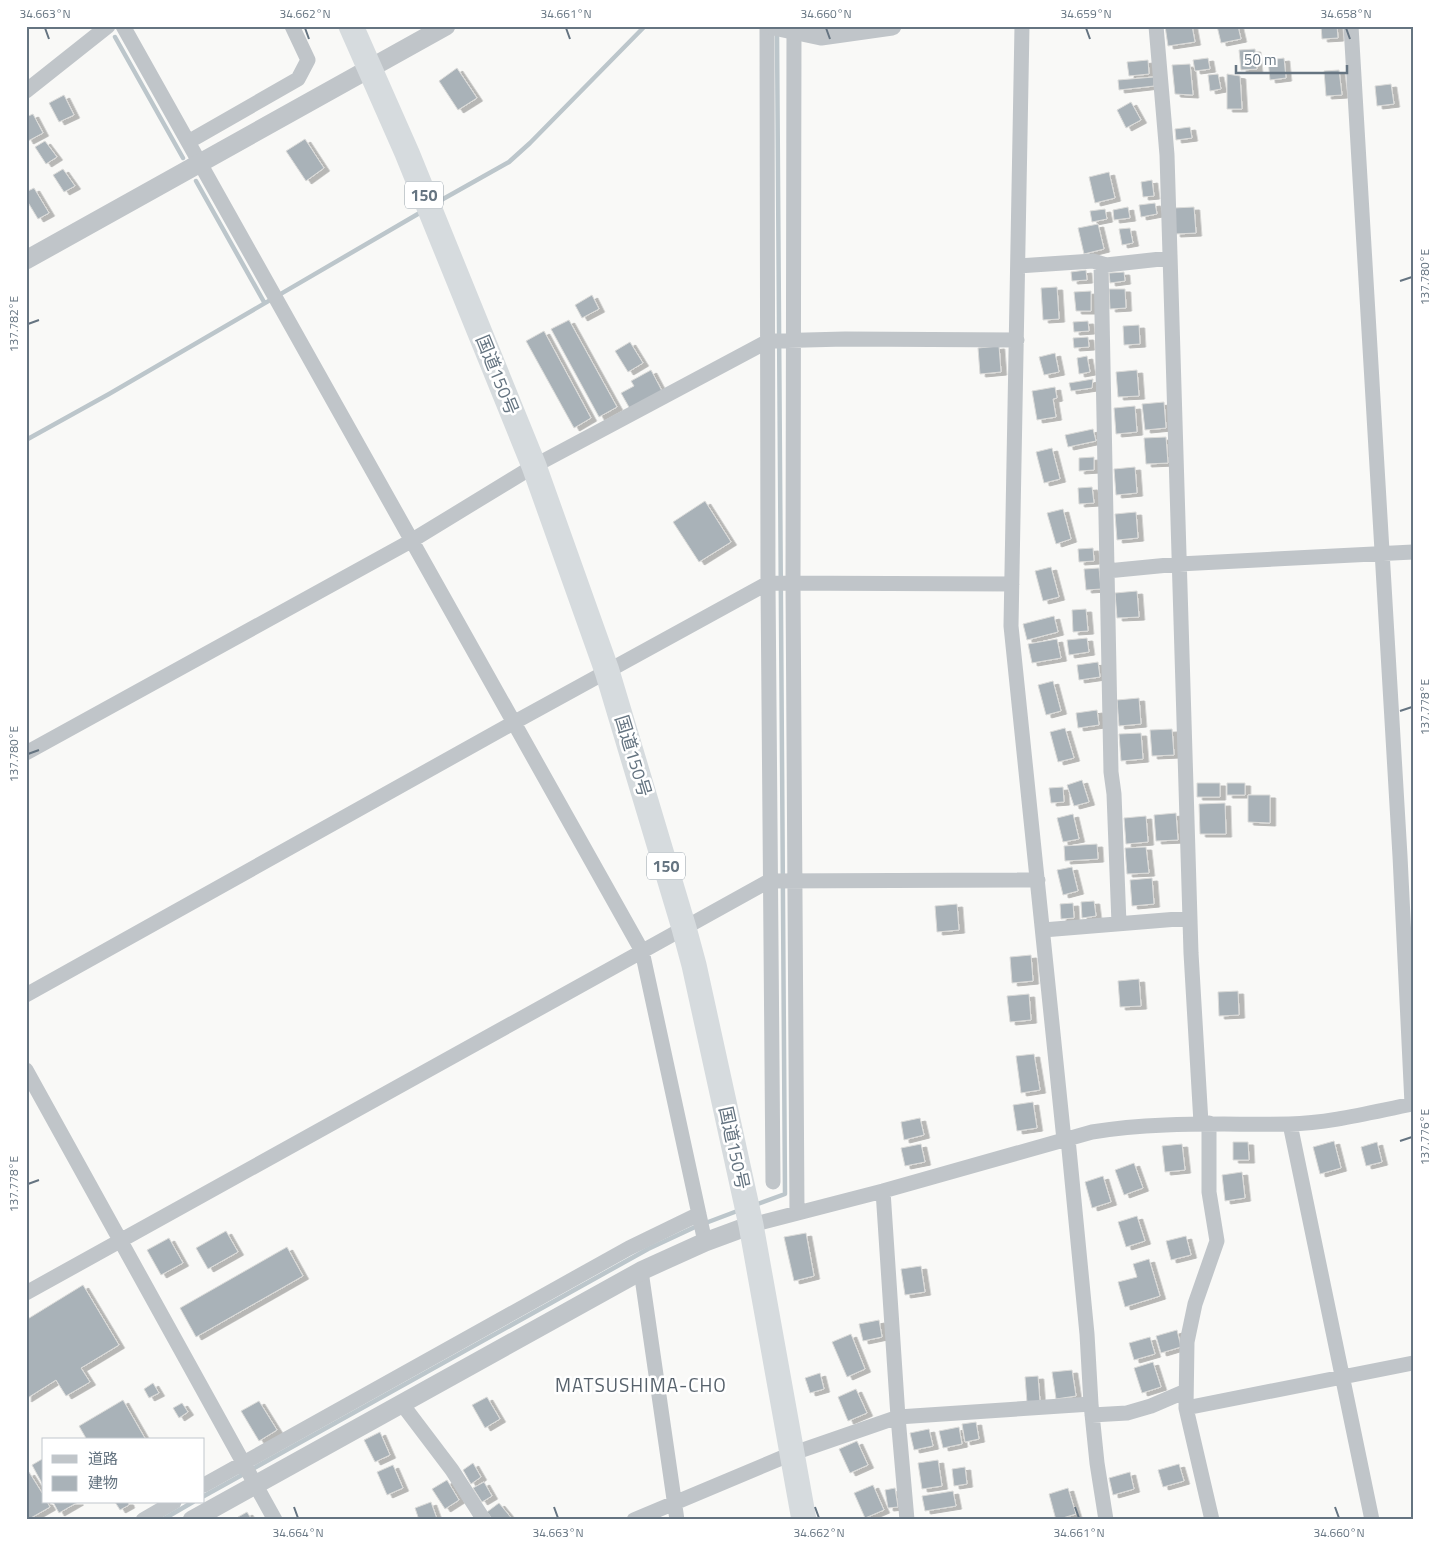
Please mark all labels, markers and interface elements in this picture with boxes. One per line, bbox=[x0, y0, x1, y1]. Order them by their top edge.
text: 34.663°N bbox=[19, 4, 71, 23]
text: 34.662°N bbox=[279, 4, 331, 23]
text: 34.661°N bbox=[540, 4, 592, 23]
text: 34.660°N bbox=[800, 4, 852, 23]
text: 34.659°N bbox=[1060, 4, 1112, 23]
text: 34.658°N bbox=[1320, 4, 1372, 23]
scale bar bbox=[1236, 42, 1348, 74]
text: 50 m bbox=[1244, 48, 1277, 71]
road number: 150 bbox=[405, 182, 443, 208]
text: 137.780°E bbox=[1415, 249, 1434, 305]
text: 137.782°E bbox=[4, 296, 23, 352]
street label: 国道150号 bbox=[469, 331, 526, 419]
text: 137.778°E bbox=[1415, 679, 1434, 735]
street label: 国道150号 bbox=[608, 712, 659, 800]
text: 137.780°E bbox=[4, 726, 23, 782]
road number: 150 bbox=[647, 852, 685, 879]
street label: 国道150号 bbox=[713, 1104, 756, 1192]
text: 137.776°E bbox=[1415, 1109, 1434, 1165]
text: 137.778°E bbox=[4, 1156, 23, 1212]
district label: MATSUSHIMA-CHO bbox=[555, 1370, 727, 1399]
legend bbox=[42, 1438, 205, 1504]
text: 道路 bbox=[88, 1447, 118, 1470]
text: 建物 bbox=[88, 1471, 118, 1494]
text: 34.664°N bbox=[272, 1523, 324, 1542]
text: 34.663°N bbox=[532, 1523, 584, 1542]
text: 34.662°N bbox=[793, 1523, 845, 1542]
text: 34.661°N bbox=[1053, 1523, 1105, 1542]
text: 34.660°N bbox=[1313, 1523, 1365, 1542]

